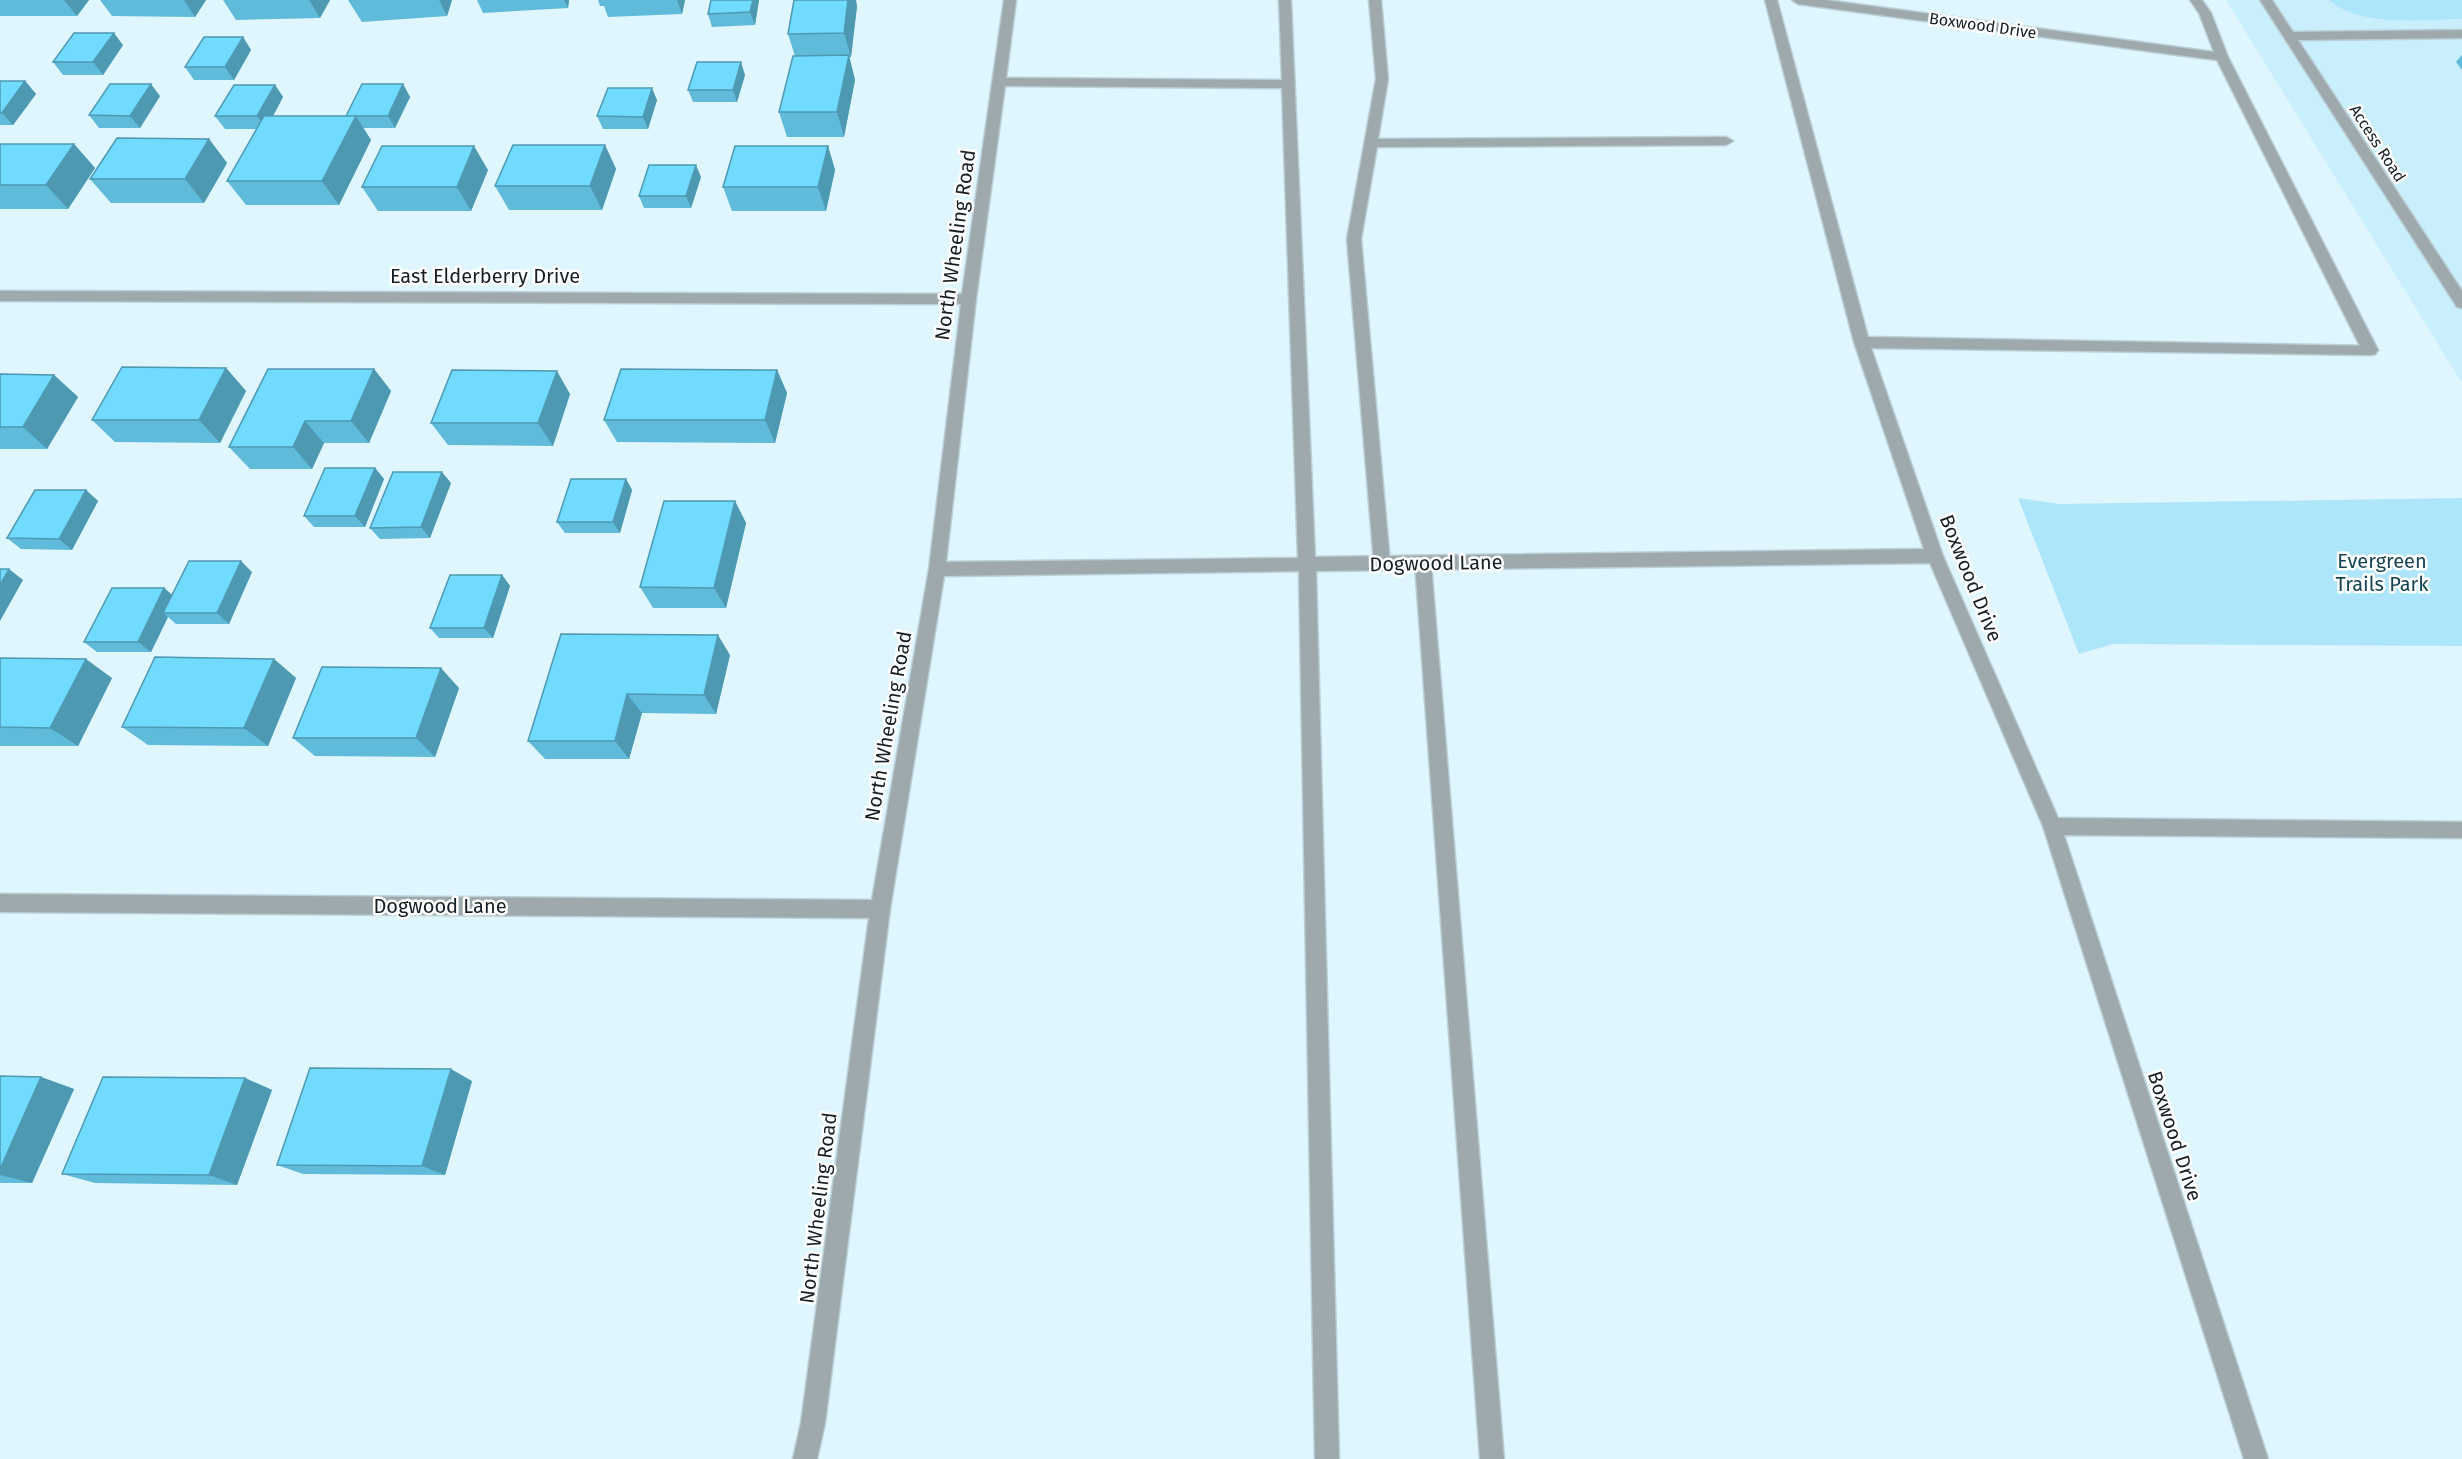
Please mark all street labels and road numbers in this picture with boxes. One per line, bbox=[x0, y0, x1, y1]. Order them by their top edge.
street label: Boxwood Drive bbox=[1928, 9, 2038, 42]
street label: Access Road bbox=[2346, 101, 2410, 186]
street label: North Wheeling Road bbox=[930, 148, 980, 342]
street label: East Elderberry Drive bbox=[390, 264, 580, 288]
street label: Boxwood Drive bbox=[1935, 511, 2007, 645]
street label: Dogwood Lane bbox=[1369, 550, 1503, 576]
street label: North Wheeling Road bbox=[859, 629, 917, 823]
street label: Dogwood Lane bbox=[373, 894, 507, 918]
street label: Boxwood Drive bbox=[2143, 1068, 2207, 1204]
street label: North Wheeling Road bbox=[794, 1111, 842, 1305]

